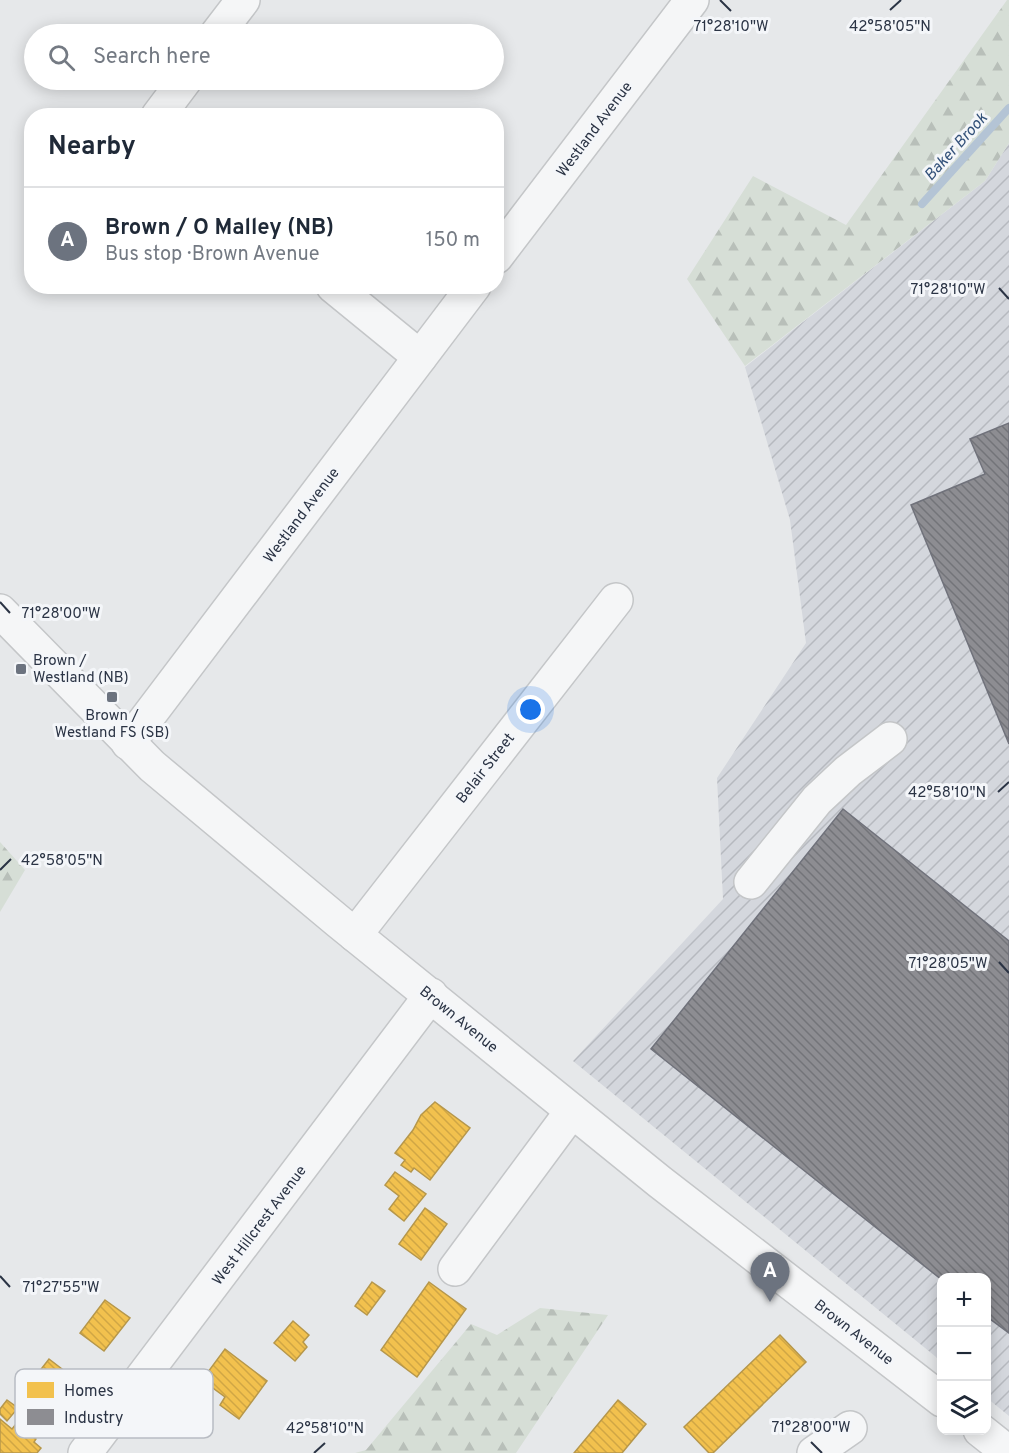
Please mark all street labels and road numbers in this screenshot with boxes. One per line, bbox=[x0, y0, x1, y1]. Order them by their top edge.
street label: Westland Avenue bbox=[553, 78, 637, 181]
street label: Westland Avenue bbox=[260, 464, 344, 567]
street label: Belair Street bbox=[453, 730, 520, 808]
street label: Brown Avenue bbox=[415, 983, 501, 1058]
street label: West Hillcrest Avenue bbox=[209, 1162, 311, 1290]
street label: Brown Avenue bbox=[809, 1296, 897, 1370]

